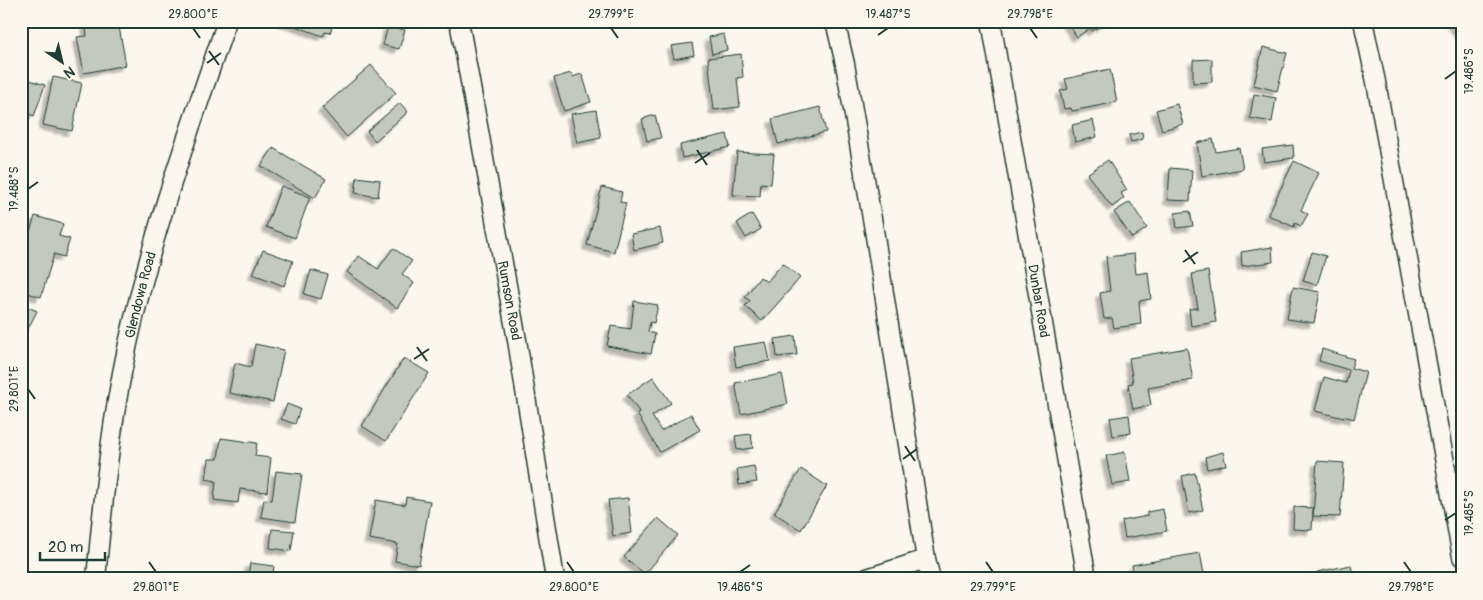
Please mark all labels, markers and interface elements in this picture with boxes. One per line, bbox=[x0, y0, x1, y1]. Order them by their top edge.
text: 29.800°E bbox=[168, 7, 218, 22]
text: 29.799°E bbox=[588, 7, 634, 22]
text: 19.487°S bbox=[865, 7, 911, 22]
text: 29.798°E bbox=[1007, 7, 1053, 22]
north arrow bbox=[38, 38, 88, 88]
text: 19.486°S bbox=[1462, 48, 1477, 94]
text: N bbox=[60, 63, 78, 82]
text: 19.488°S bbox=[7, 167, 22, 211]
street label: Glendowa Road bbox=[121, 249, 159, 340]
street label: Rumson Road bbox=[494, 259, 525, 342]
street label: Dunbar Road bbox=[1025, 263, 1054, 339]
text: 29.801°E bbox=[7, 366, 22, 412]
text: 19.485°S bbox=[1462, 490, 1477, 536]
scale bar bbox=[40, 530, 105, 562]
text: 20 m bbox=[48, 538, 83, 557]
text: 29.801°E bbox=[133, 580, 179, 595]
text: 29.800°E bbox=[549, 580, 599, 595]
text: 19.486°S bbox=[717, 580, 763, 595]
text: 29.799°E bbox=[970, 580, 1016, 595]
text: 29.798°E bbox=[1388, 580, 1434, 595]

